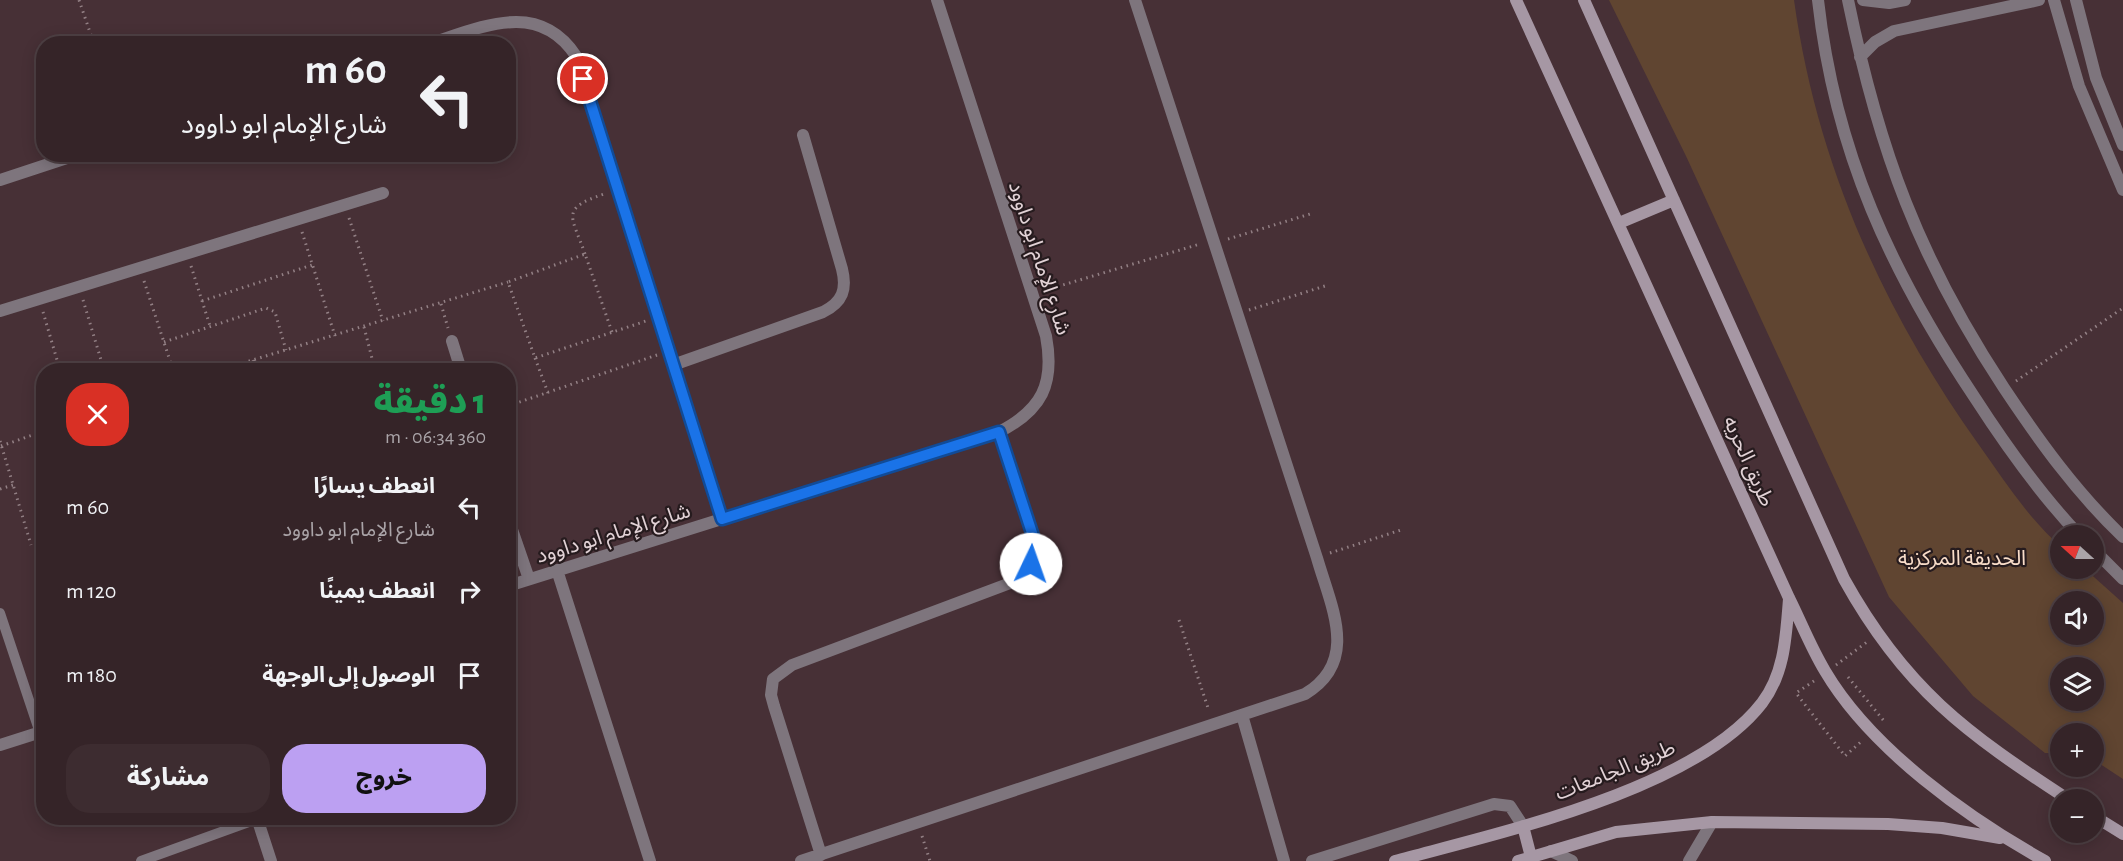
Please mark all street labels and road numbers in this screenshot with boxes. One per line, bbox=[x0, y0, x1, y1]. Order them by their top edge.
street label: شارع الإمام ابو داوود bbox=[1000, 179, 1074, 339]
street label: طريق الحريه bbox=[1717, 413, 1778, 510]
street label: شارع الإمام ابو داوود bbox=[533, 500, 694, 572]
street label: طريق الجامعات bbox=[1552, 737, 1679, 806]

